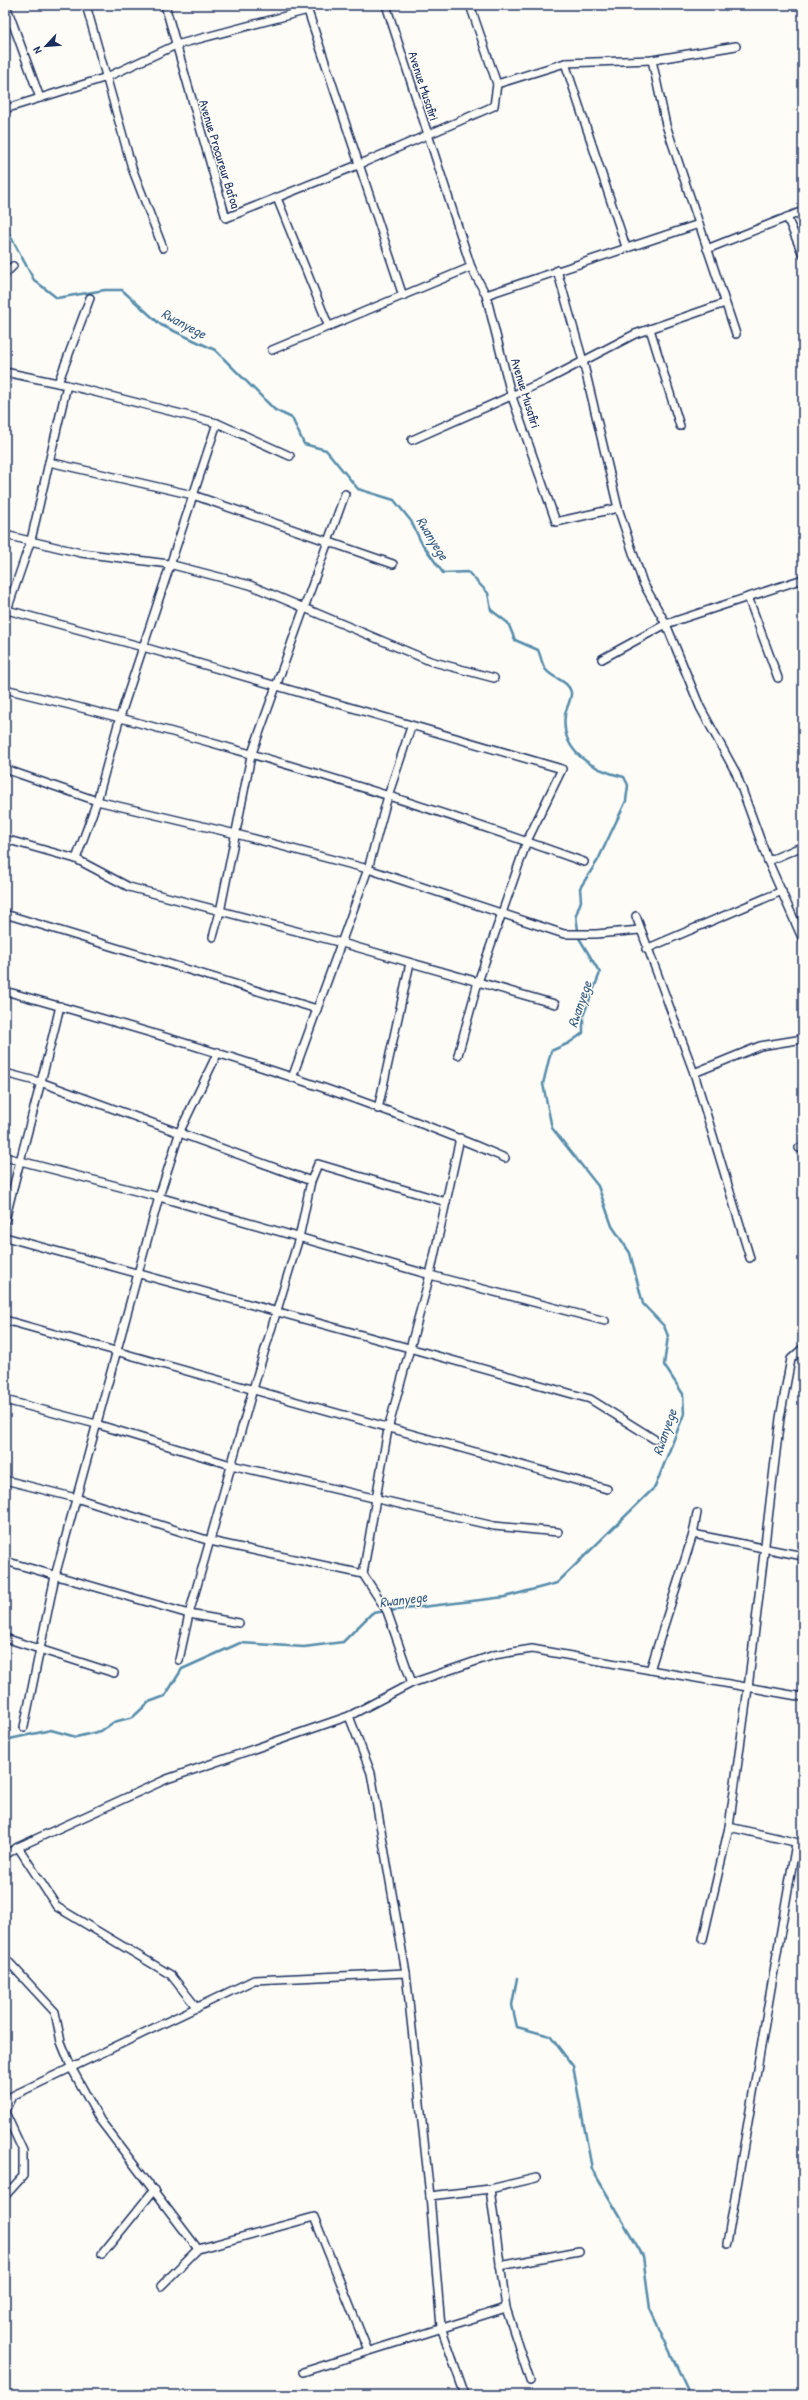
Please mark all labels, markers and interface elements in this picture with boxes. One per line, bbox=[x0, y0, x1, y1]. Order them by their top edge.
north arrow bbox=[26, 26, 66, 66]
text: N bbox=[29, 45, 45, 56]
street label: Avenue Musafiri bbox=[404, 49, 444, 123]
street label: Avenue Procureur Bafoa bbox=[195, 97, 245, 211]
water label: Rwanyege bbox=[158, 303, 211, 344]
street label: Avenue Musafiri bbox=[507, 356, 545, 430]
water label: Rwanyege bbox=[411, 513, 455, 565]
water label: Rwanyege bbox=[562, 977, 597, 1030]
water label: Rwanyege bbox=[647, 1405, 682, 1458]
water label: Rwanyege bbox=[378, 1586, 429, 1612]

